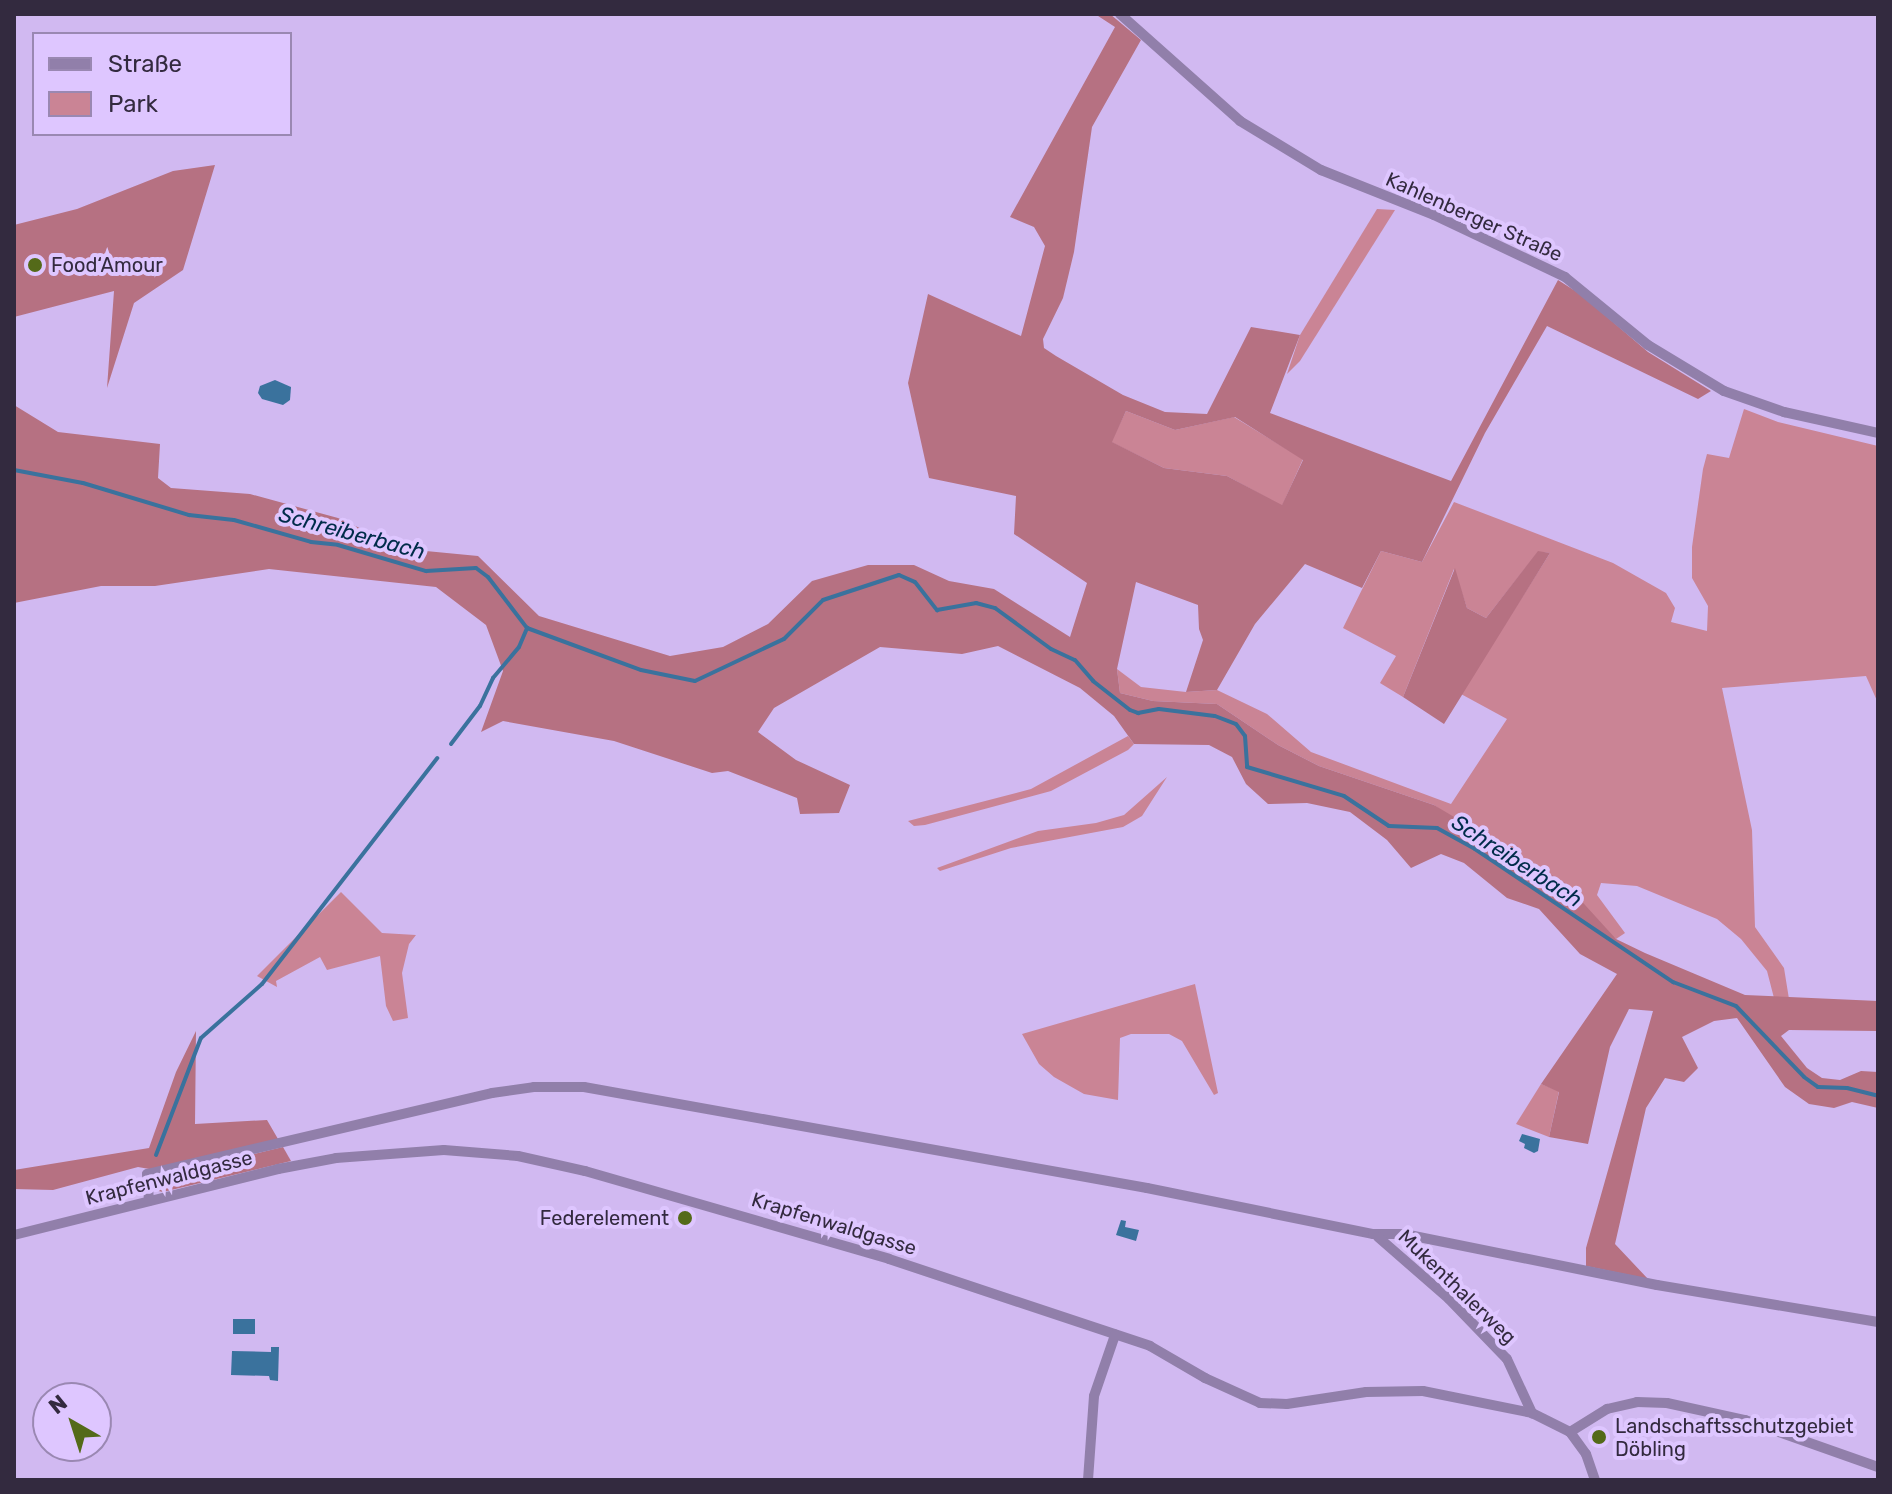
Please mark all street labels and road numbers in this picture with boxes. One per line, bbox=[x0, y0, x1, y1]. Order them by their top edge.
street label: Kahlenberger Straße bbox=[1382, 167, 1566, 267]
street label: Krapfenwaldgasse bbox=[83, 1146, 255, 1210]
street label: Krapfenwaldgasse bbox=[749, 1188, 919, 1260]
street label: Mukenthalerweg bbox=[1393, 1225, 1521, 1349]

